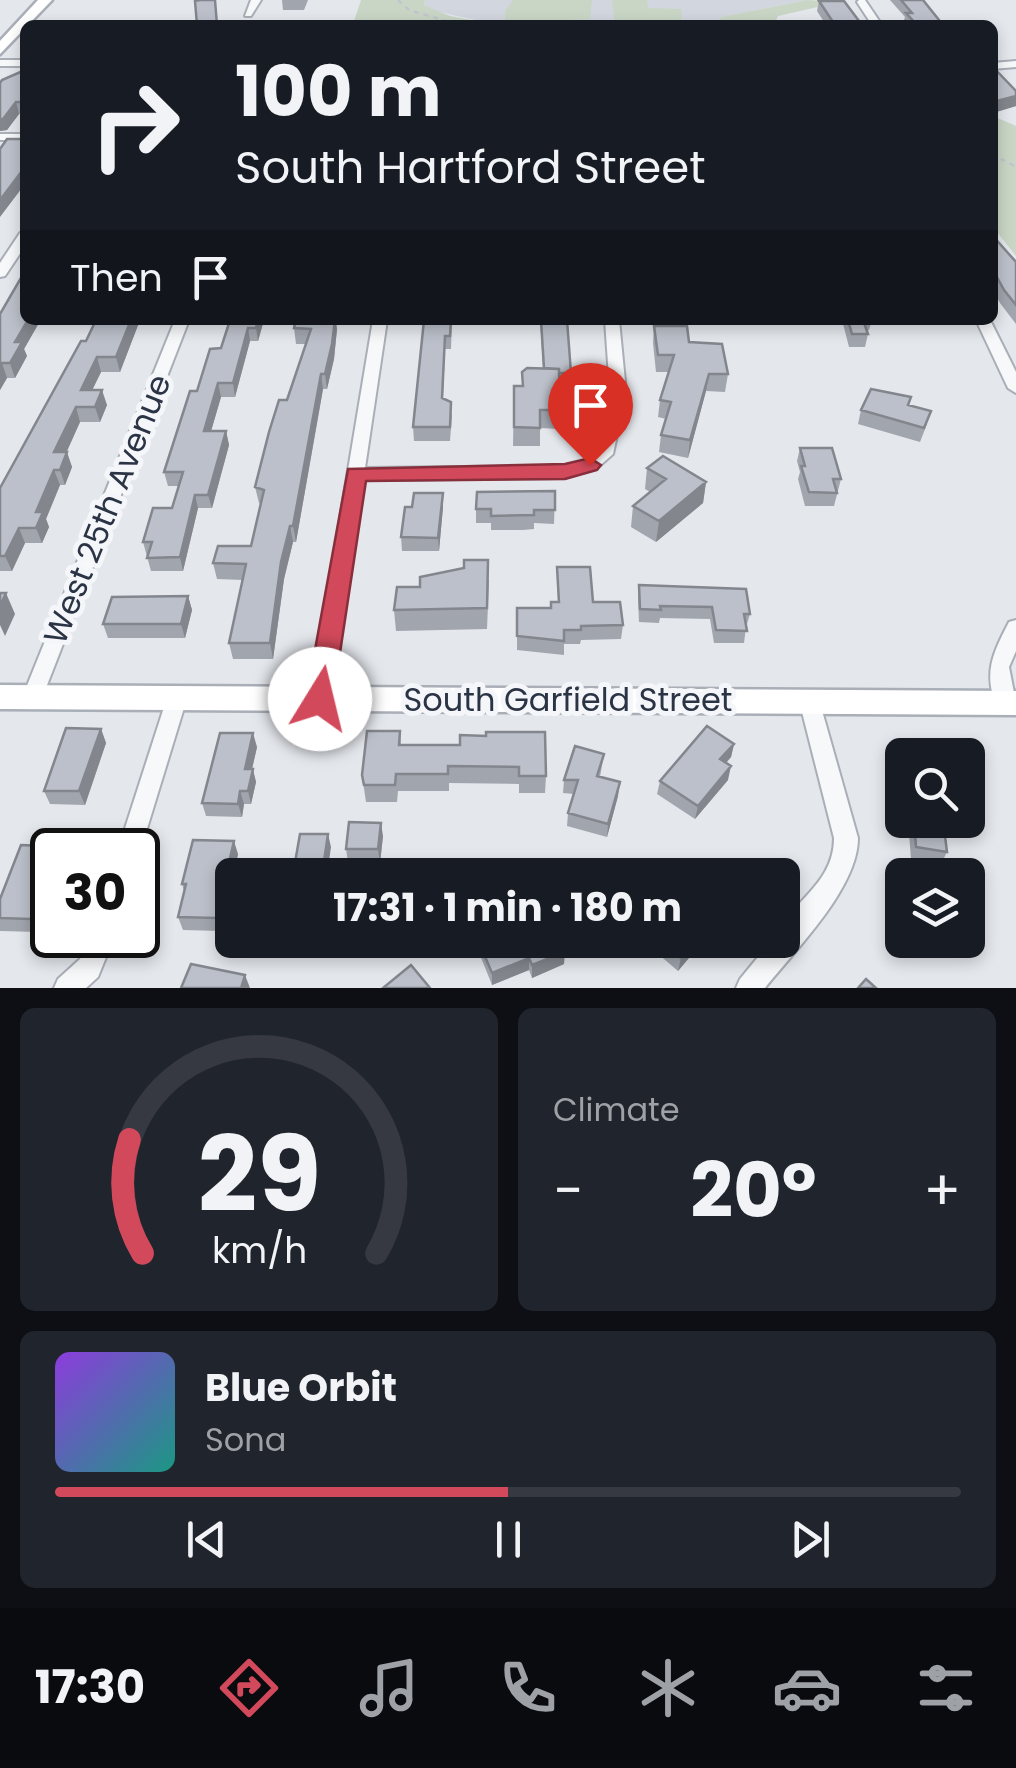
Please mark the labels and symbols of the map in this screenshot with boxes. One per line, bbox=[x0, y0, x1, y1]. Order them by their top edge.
pin bbox=[548, 363, 633, 466]
street label: West 25th Avenue bbox=[32, 367, 182, 651]
position arrow bbox=[268, 647, 372, 751]
street label: South Garfield Street bbox=[404, 677, 732, 722]
speed limit sign: 30 bbox=[30, 828, 160, 958]

